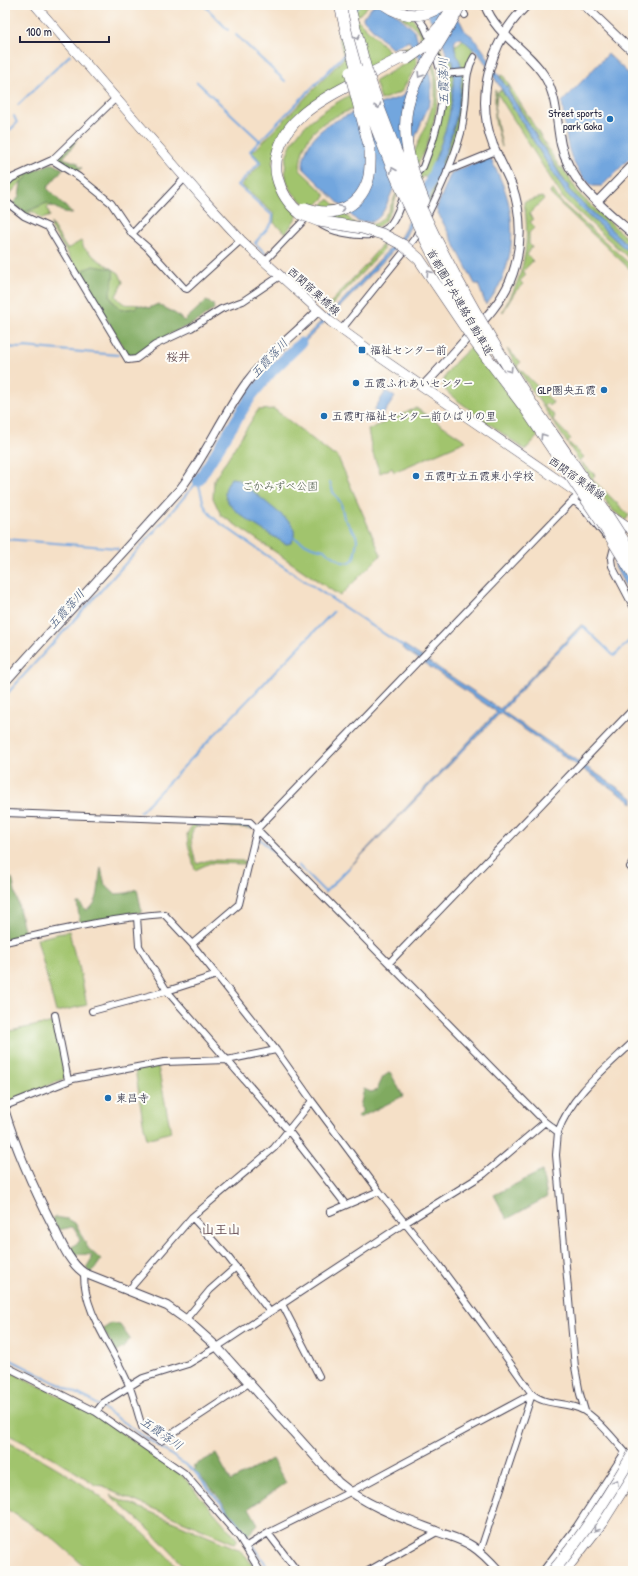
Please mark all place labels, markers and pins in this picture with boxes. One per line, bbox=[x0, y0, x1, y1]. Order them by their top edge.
place label: Street sports park Goka bbox=[548, 106, 603, 133]
marker: Street sports park Goka bbox=[605, 114, 615, 124]
place label: 福祉センター前 bbox=[370, 343, 447, 357]
marker: 福祉センター前 bbox=[357, 345, 367, 355]
place label: 五霞ふれあいセンター bbox=[364, 376, 474, 390]
marker: 五霞ふれあいセンター bbox=[351, 378, 361, 388]
place label: GLP圏央五霞 bbox=[537, 383, 596, 397]
marker: GLP圏央五霞 bbox=[599, 385, 609, 395]
place label: 五霞町福祉センター前ひばりの里 bbox=[332, 409, 497, 423]
marker: 五霞町福祉センター前ひばりの里 bbox=[319, 411, 329, 421]
place label: 五霞町立五霞東小学校 bbox=[424, 469, 534, 483]
marker: 五霞町立五霞東小学校 bbox=[411, 471, 421, 481]
place label: 東昌寺 bbox=[116, 1091, 149, 1105]
marker: 東昌寺 bbox=[103, 1093, 113, 1103]

